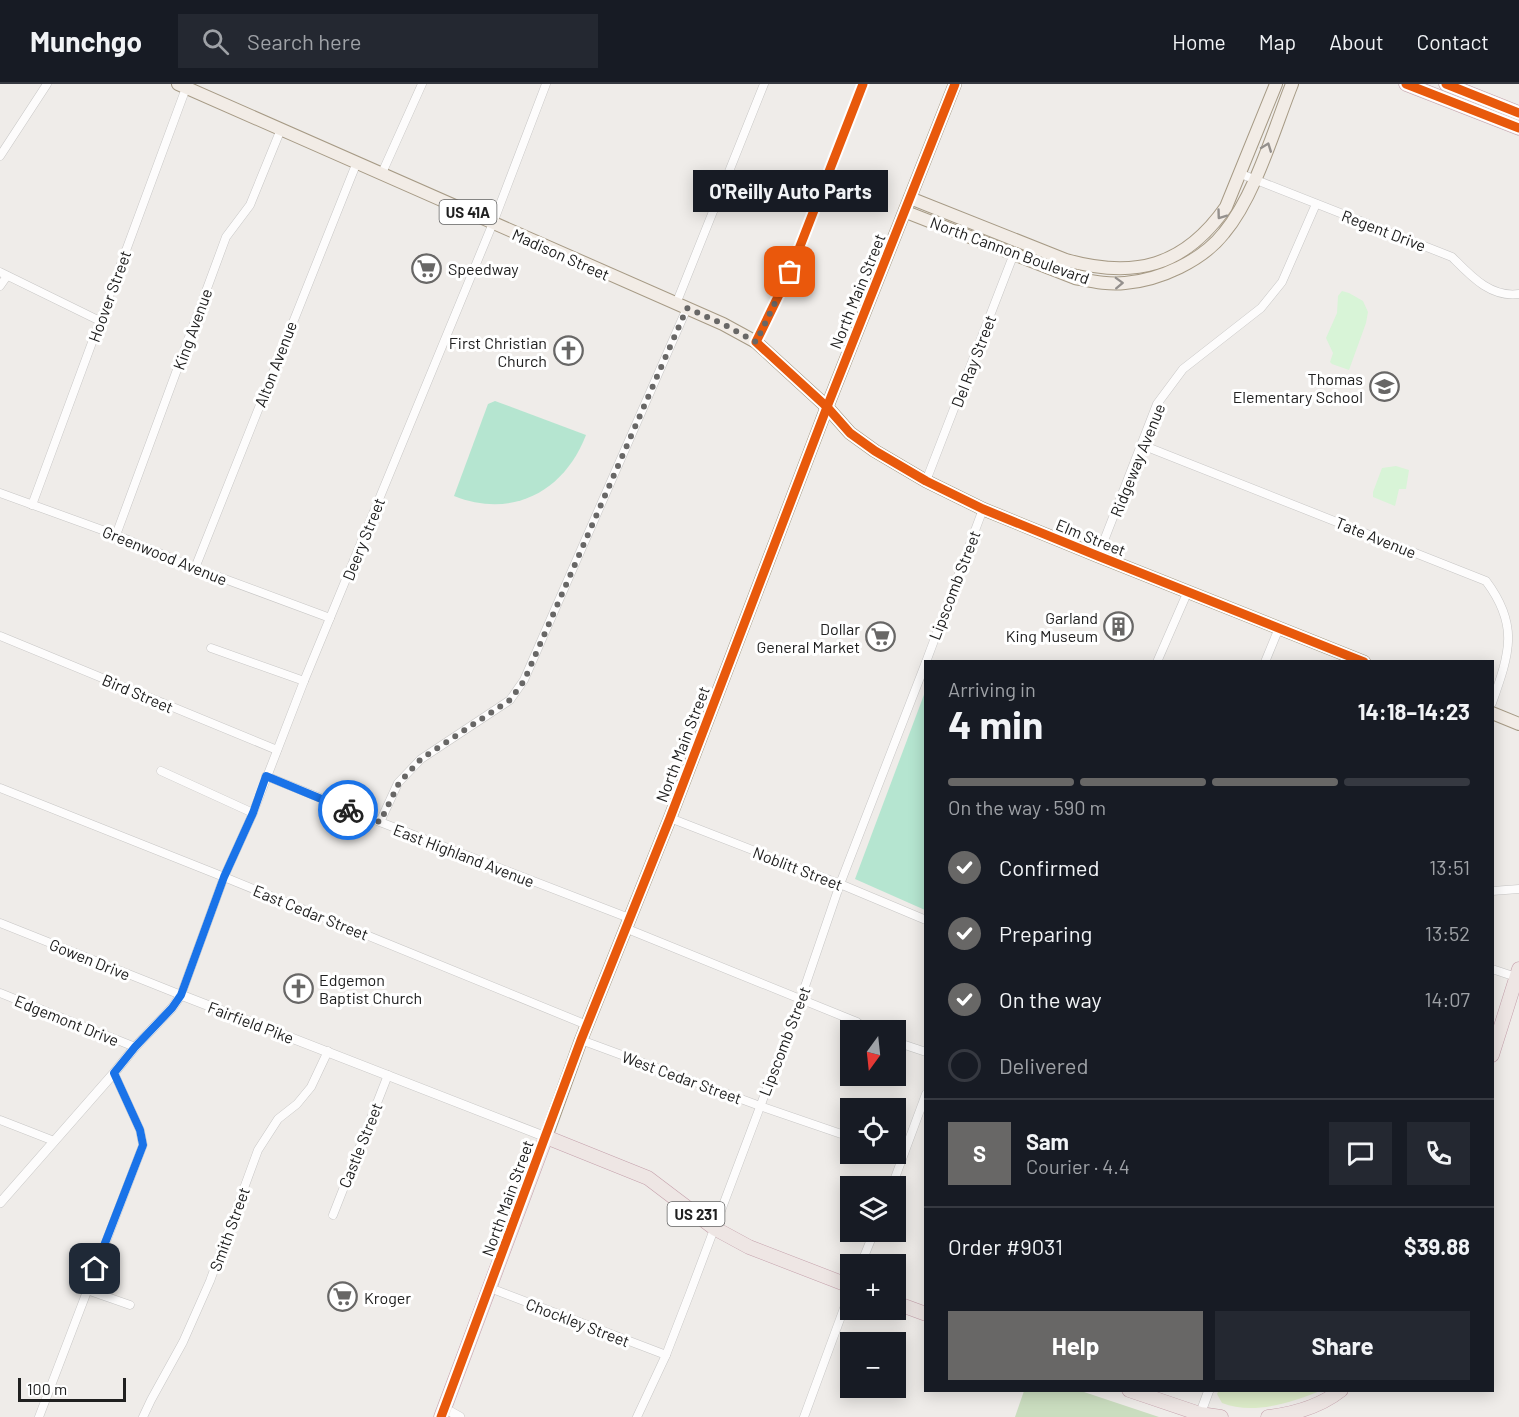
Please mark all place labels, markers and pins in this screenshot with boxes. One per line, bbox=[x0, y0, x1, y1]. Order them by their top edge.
callout: O'Reilly Auto Parts bbox=[692, 170, 888, 212]
pin bbox=[764, 246, 815, 297]
supermarket icon: Speedway bbox=[411, 252, 443, 284]
place label: Speedway bbox=[448, 259, 519, 278]
place label: First Christian Church bbox=[449, 333, 547, 370]
church icon: First Christian Church bbox=[552, 335, 584, 367]
place label: Thomas Elementary School bbox=[1233, 369, 1363, 406]
school or university icon: Thomas Elementary School bbox=[1368, 371, 1400, 403]
place label: Garland King Museum bbox=[1006, 608, 1098, 645]
building icon: Garland King Museum bbox=[1103, 610, 1135, 642]
place label: Dollar General Market bbox=[756, 619, 860, 656]
supermarket icon: Dollar General Market bbox=[865, 621, 897, 653]
place label: Edgemon Baptist Church bbox=[319, 970, 422, 1007]
church icon: Edgemon Baptist Church bbox=[282, 972, 314, 1004]
pin bbox=[69, 1243, 120, 1294]
supermarket icon: Kroger bbox=[327, 1281, 359, 1313]
place label: Kroger bbox=[364, 1288, 411, 1307]

